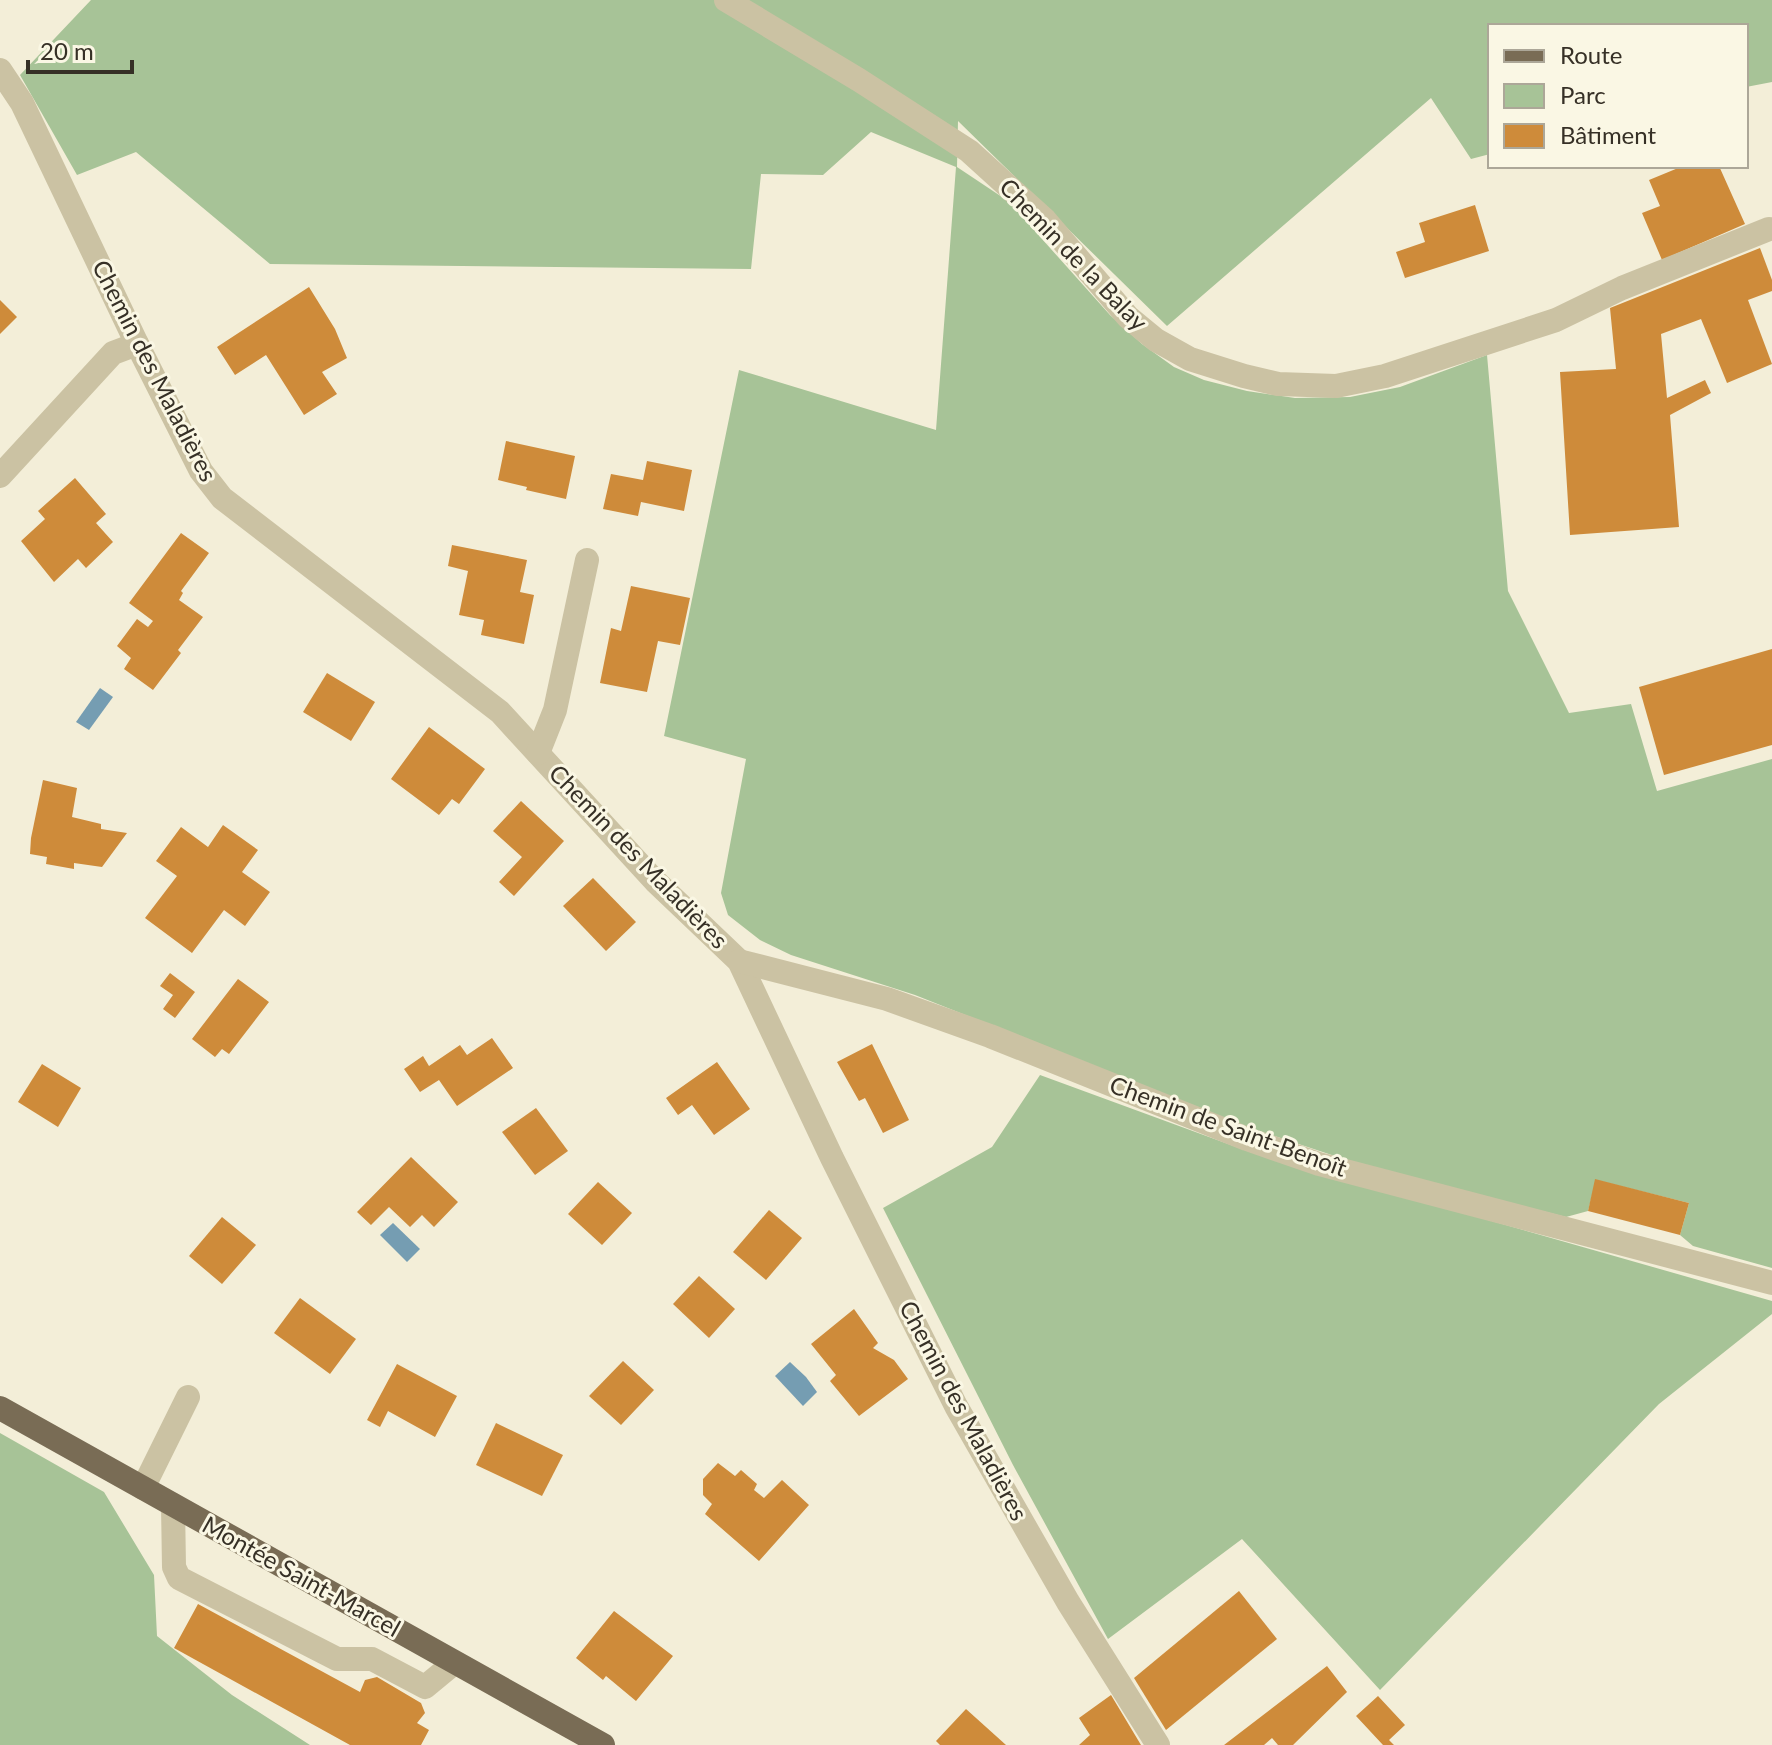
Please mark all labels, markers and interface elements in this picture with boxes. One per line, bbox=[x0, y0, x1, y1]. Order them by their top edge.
scale bar bbox=[28, 24, 132, 74]
legend bbox=[1488, 24, 1748, 168]
text: 20 m bbox=[40, 36, 94, 65]
text: Route bbox=[1560, 40, 1622, 69]
text: Parc bbox=[1560, 80, 1606, 109]
text: Bâtiment bbox=[1560, 120, 1657, 149]
street label: Chemin de la Balay bbox=[994, 172, 1154, 336]
street label: Chemin des Maladières bbox=[87, 255, 224, 486]
street label: Chemin des Maladières bbox=[544, 758, 734, 954]
street label: Chemin de Saint-Benoît bbox=[1106, 1069, 1351, 1182]
street label: Chemin des Maladières bbox=[894, 1296, 1034, 1525]
street label: Montée Saint-Marcel bbox=[198, 1509, 406, 1642]

